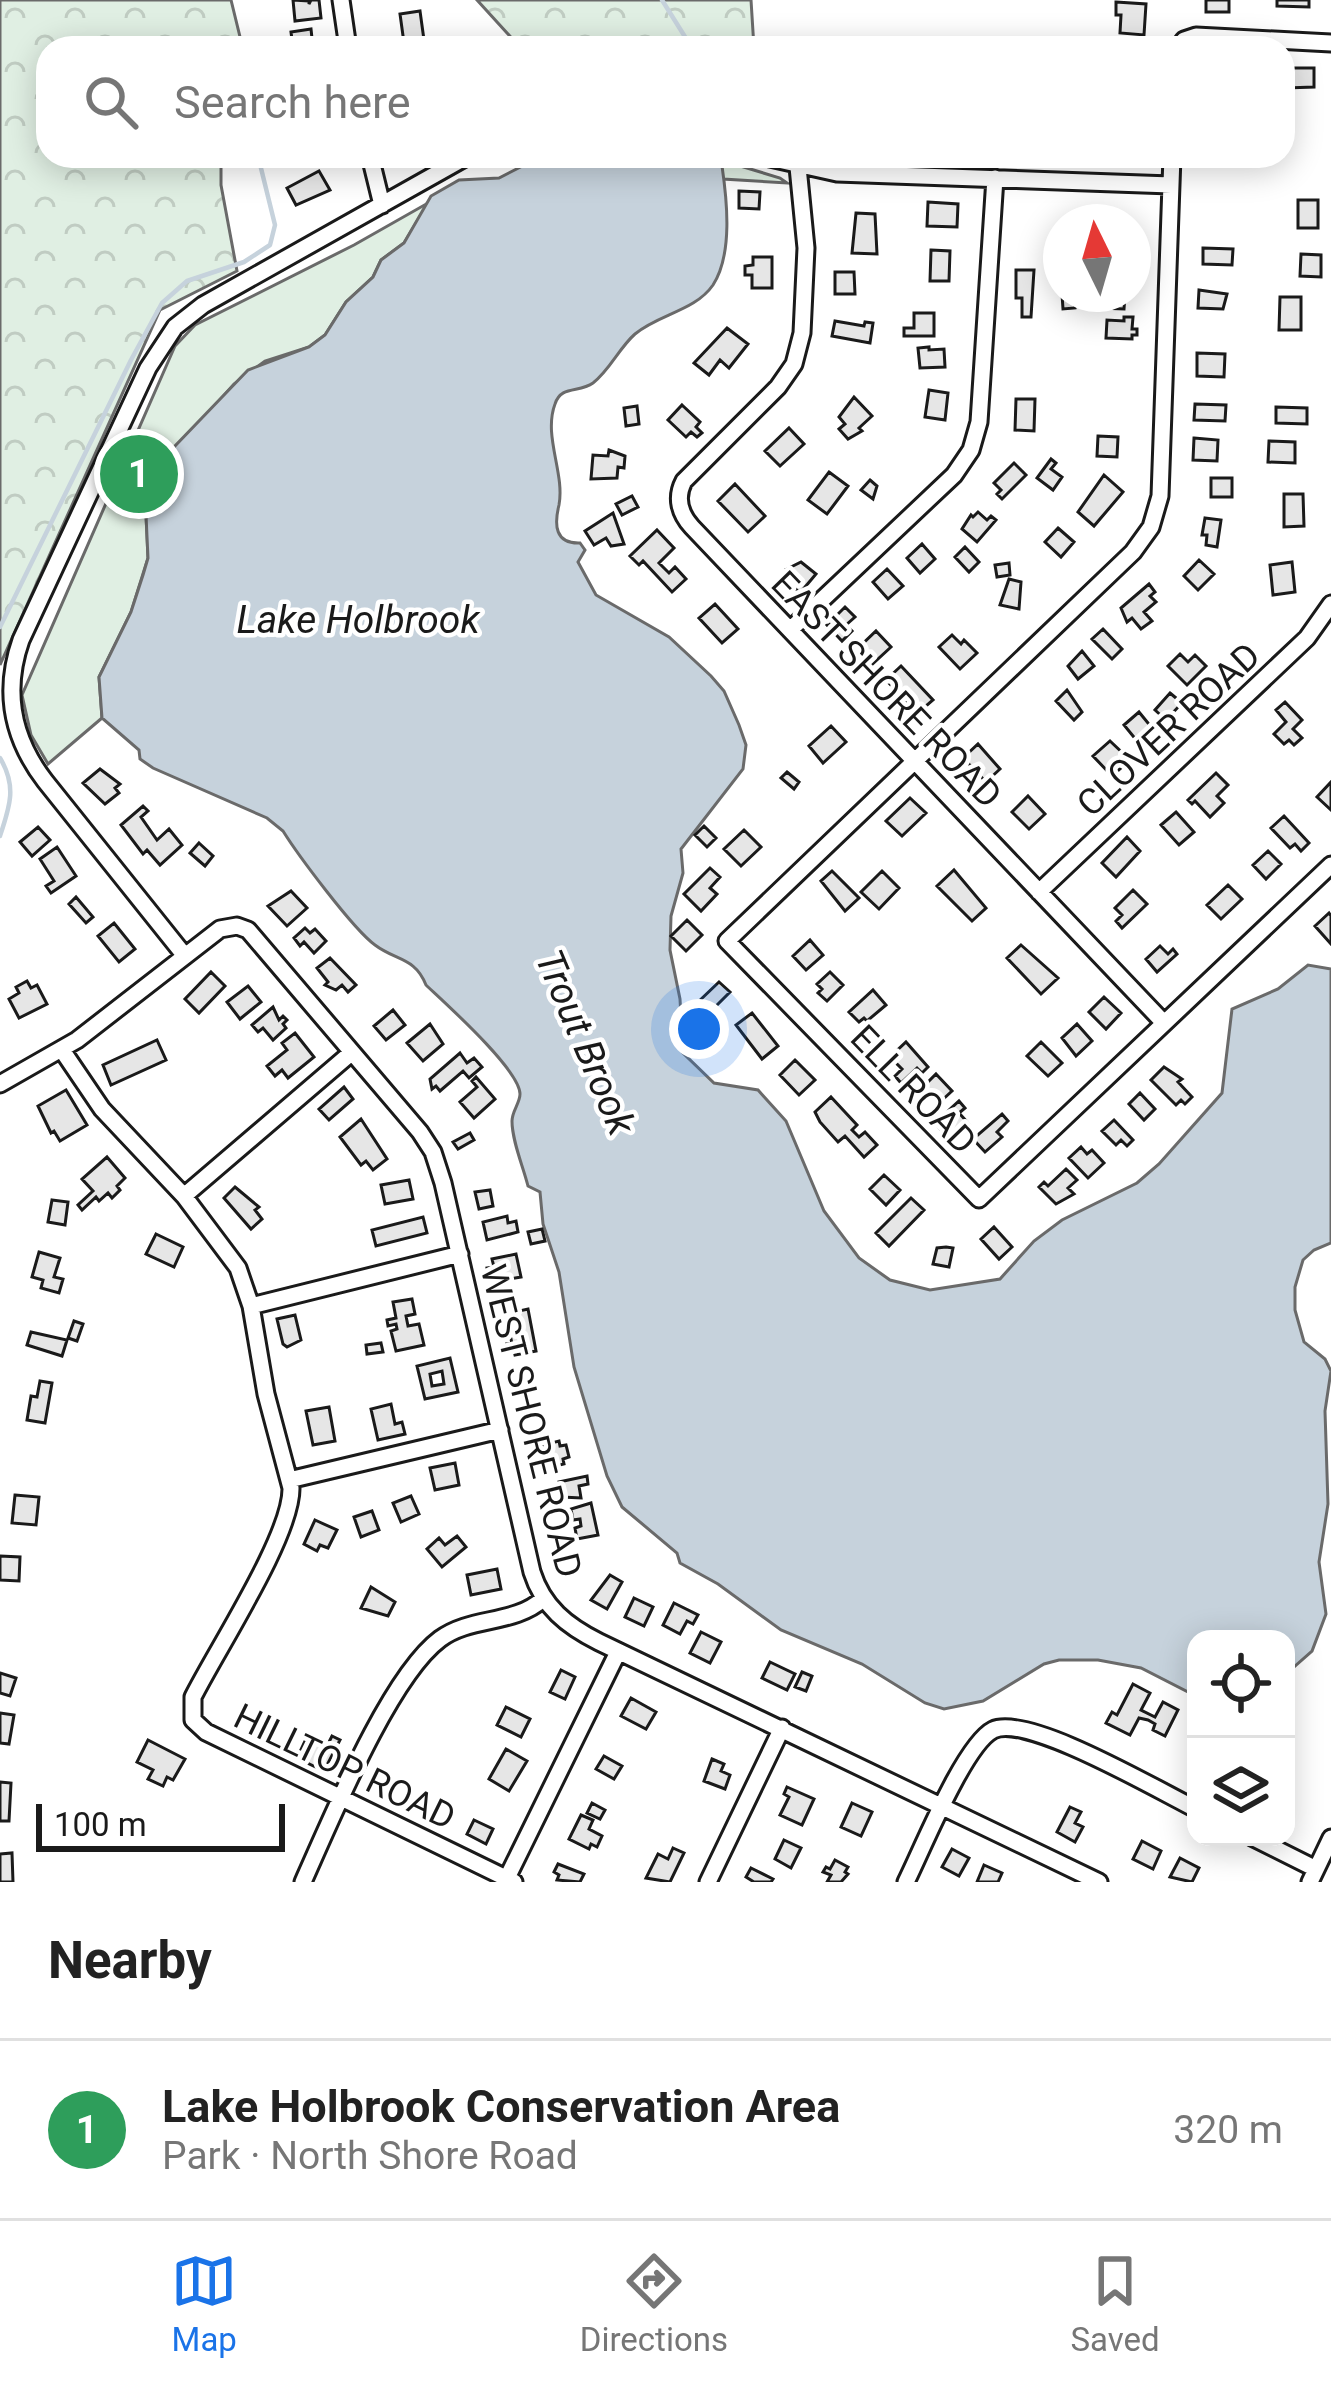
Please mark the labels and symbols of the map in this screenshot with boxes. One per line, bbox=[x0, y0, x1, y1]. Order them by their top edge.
north arrow bbox=[1043, 204, 1151, 312]
pin: 1 bbox=[100, 429, 178, 519]
street label: EAST SHORE ROAD bbox=[763, 563, 1010, 817]
water label: Lake Holbrook bbox=[236, 597, 481, 643]
street label: CLOVER ROAD bbox=[1069, 634, 1269, 825]
water label: Trout Brook bbox=[526, 943, 645, 1143]
your location bbox=[669, 999, 729, 1059]
street label: ELL ROAD bbox=[842, 1017, 985, 1162]
street label: WEST SHORE ROAD bbox=[472, 1261, 590, 1582]
street label: HILLTOP ROAD bbox=[227, 1695, 462, 1838]
scale bar bbox=[36, 1798, 285, 1851]

